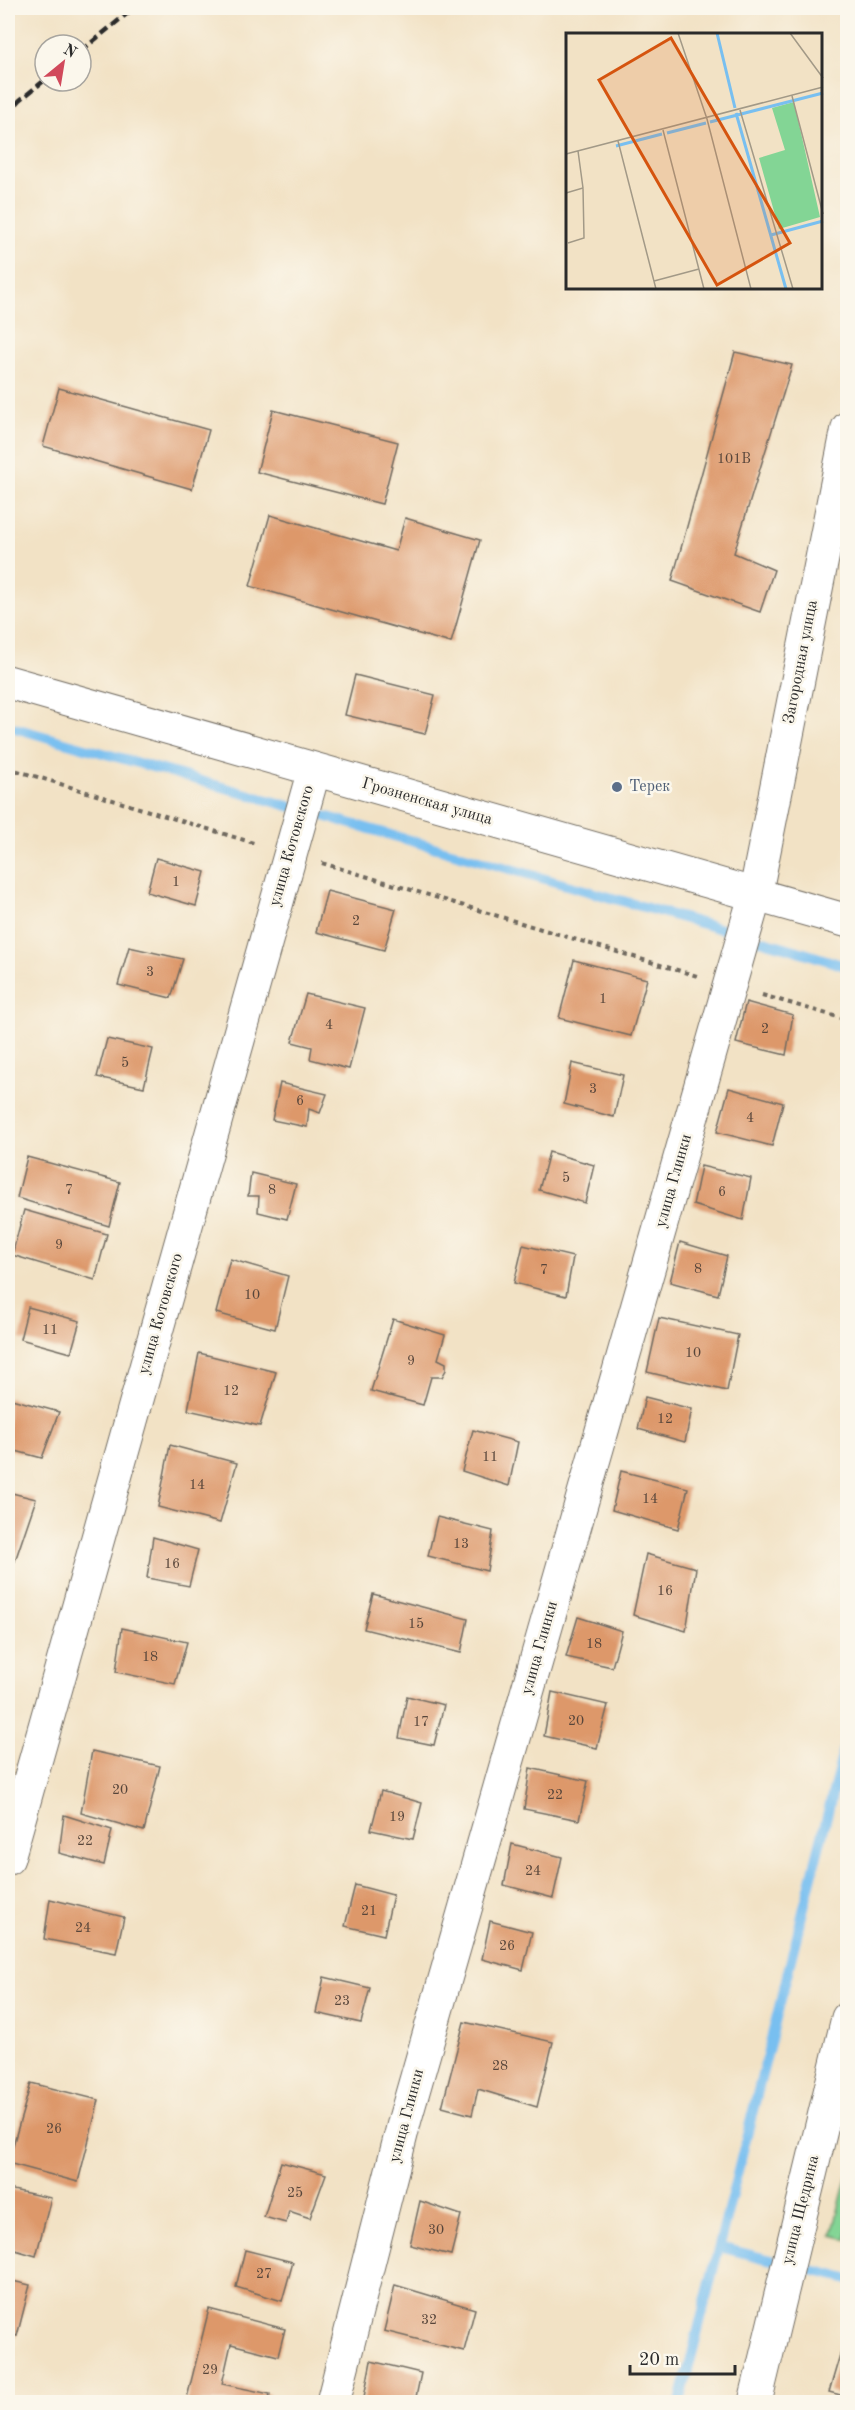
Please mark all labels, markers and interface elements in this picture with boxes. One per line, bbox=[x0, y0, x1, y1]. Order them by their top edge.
north arrow bbox=[33, 33, 93, 93]
inset map bbox=[566, 33, 822, 290]
text: N bbox=[60, 42, 79, 62]
house number: 101В bbox=[717, 452, 751, 466]
street label: Загородная улица bbox=[781, 599, 821, 725]
street label: Грозненская улица bbox=[360, 776, 494, 828]
place label: Терек bbox=[629, 779, 670, 795]
marker: Терек bbox=[610, 780, 624, 794]
street label: улица Котовского bbox=[267, 784, 317, 908]
house number: 1 bbox=[172, 875, 180, 889]
house number: 2 bbox=[352, 914, 360, 928]
house number: 3 bbox=[146, 965, 154, 979]
house number: 1 bbox=[599, 992, 607, 1006]
house number: 4 bbox=[325, 1018, 333, 1032]
house number: 2 bbox=[761, 1022, 769, 1036]
house number: 5 bbox=[121, 1056, 129, 1070]
house number: 3 bbox=[589, 1082, 597, 1096]
house number: 6 bbox=[296, 1094, 304, 1108]
house number: 4 bbox=[746, 1111, 754, 1125]
street label: улица Глинки bbox=[653, 1132, 695, 1230]
house number: 5 bbox=[562, 1171, 570, 1185]
house number: 7 bbox=[65, 1183, 73, 1197]
house number: 8 bbox=[268, 1183, 276, 1197]
house number: 6 bbox=[718, 1185, 726, 1199]
house number: 9 bbox=[55, 1238, 63, 1252]
street label: улица Котовского bbox=[136, 1252, 186, 1376]
house number: 8 bbox=[694, 1262, 702, 1276]
house number: 7 bbox=[540, 1263, 548, 1277]
house number: 10 bbox=[244, 1288, 260, 1302]
house number: 11 bbox=[42, 1323, 58, 1337]
house number: 10 bbox=[685, 1346, 701, 1360]
house number: 9 bbox=[407, 1354, 415, 1368]
house number: 12 bbox=[223, 1384, 239, 1398]
house number: 12 bbox=[657, 1412, 673, 1426]
house number: 11 bbox=[482, 1450, 498, 1464]
house number: 14 bbox=[189, 1478, 205, 1492]
house number: 14 bbox=[642, 1492, 658, 1506]
house number: 13 bbox=[453, 1537, 469, 1551]
house number: 16 bbox=[164, 1557, 180, 1571]
house number: 16 bbox=[657, 1584, 673, 1598]
street label: улица Глинки bbox=[519, 1599, 561, 1697]
house number: 15 bbox=[408, 1617, 424, 1631]
house number: 18 bbox=[586, 1637, 602, 1651]
house number: 18 bbox=[142, 1650, 158, 1664]
house number: 20 bbox=[568, 1714, 584, 1728]
house number: 17 bbox=[413, 1715, 429, 1729]
house number: 20 bbox=[112, 1783, 128, 1797]
house number: 22 bbox=[547, 1788, 563, 1802]
house number: 19 bbox=[389, 1810, 405, 1824]
house number: 22 bbox=[77, 1834, 93, 1848]
house number: 24 bbox=[525, 1864, 541, 1878]
house number: 21 bbox=[361, 1904, 377, 1918]
house number: 24 bbox=[75, 1921, 91, 1935]
house number: 26 bbox=[499, 1939, 515, 1953]
house number: 23 bbox=[334, 1994, 350, 2008]
house number: 28 bbox=[492, 2059, 508, 2073]
street label: улица Глинки bbox=[387, 2067, 427, 2165]
house number: 26 bbox=[46, 2122, 62, 2136]
street label: улица Щедрина bbox=[780, 2154, 822, 2266]
house number: 25 bbox=[287, 2186, 303, 2200]
house number: 30 bbox=[428, 2223, 444, 2237]
house number: 27 bbox=[256, 2267, 272, 2281]
house number: 32 bbox=[421, 2313, 437, 2327]
scale bar bbox=[630, 2338, 735, 2376]
text: 20 m bbox=[639, 2351, 679, 2369]
house number: 29 bbox=[202, 2363, 218, 2377]

